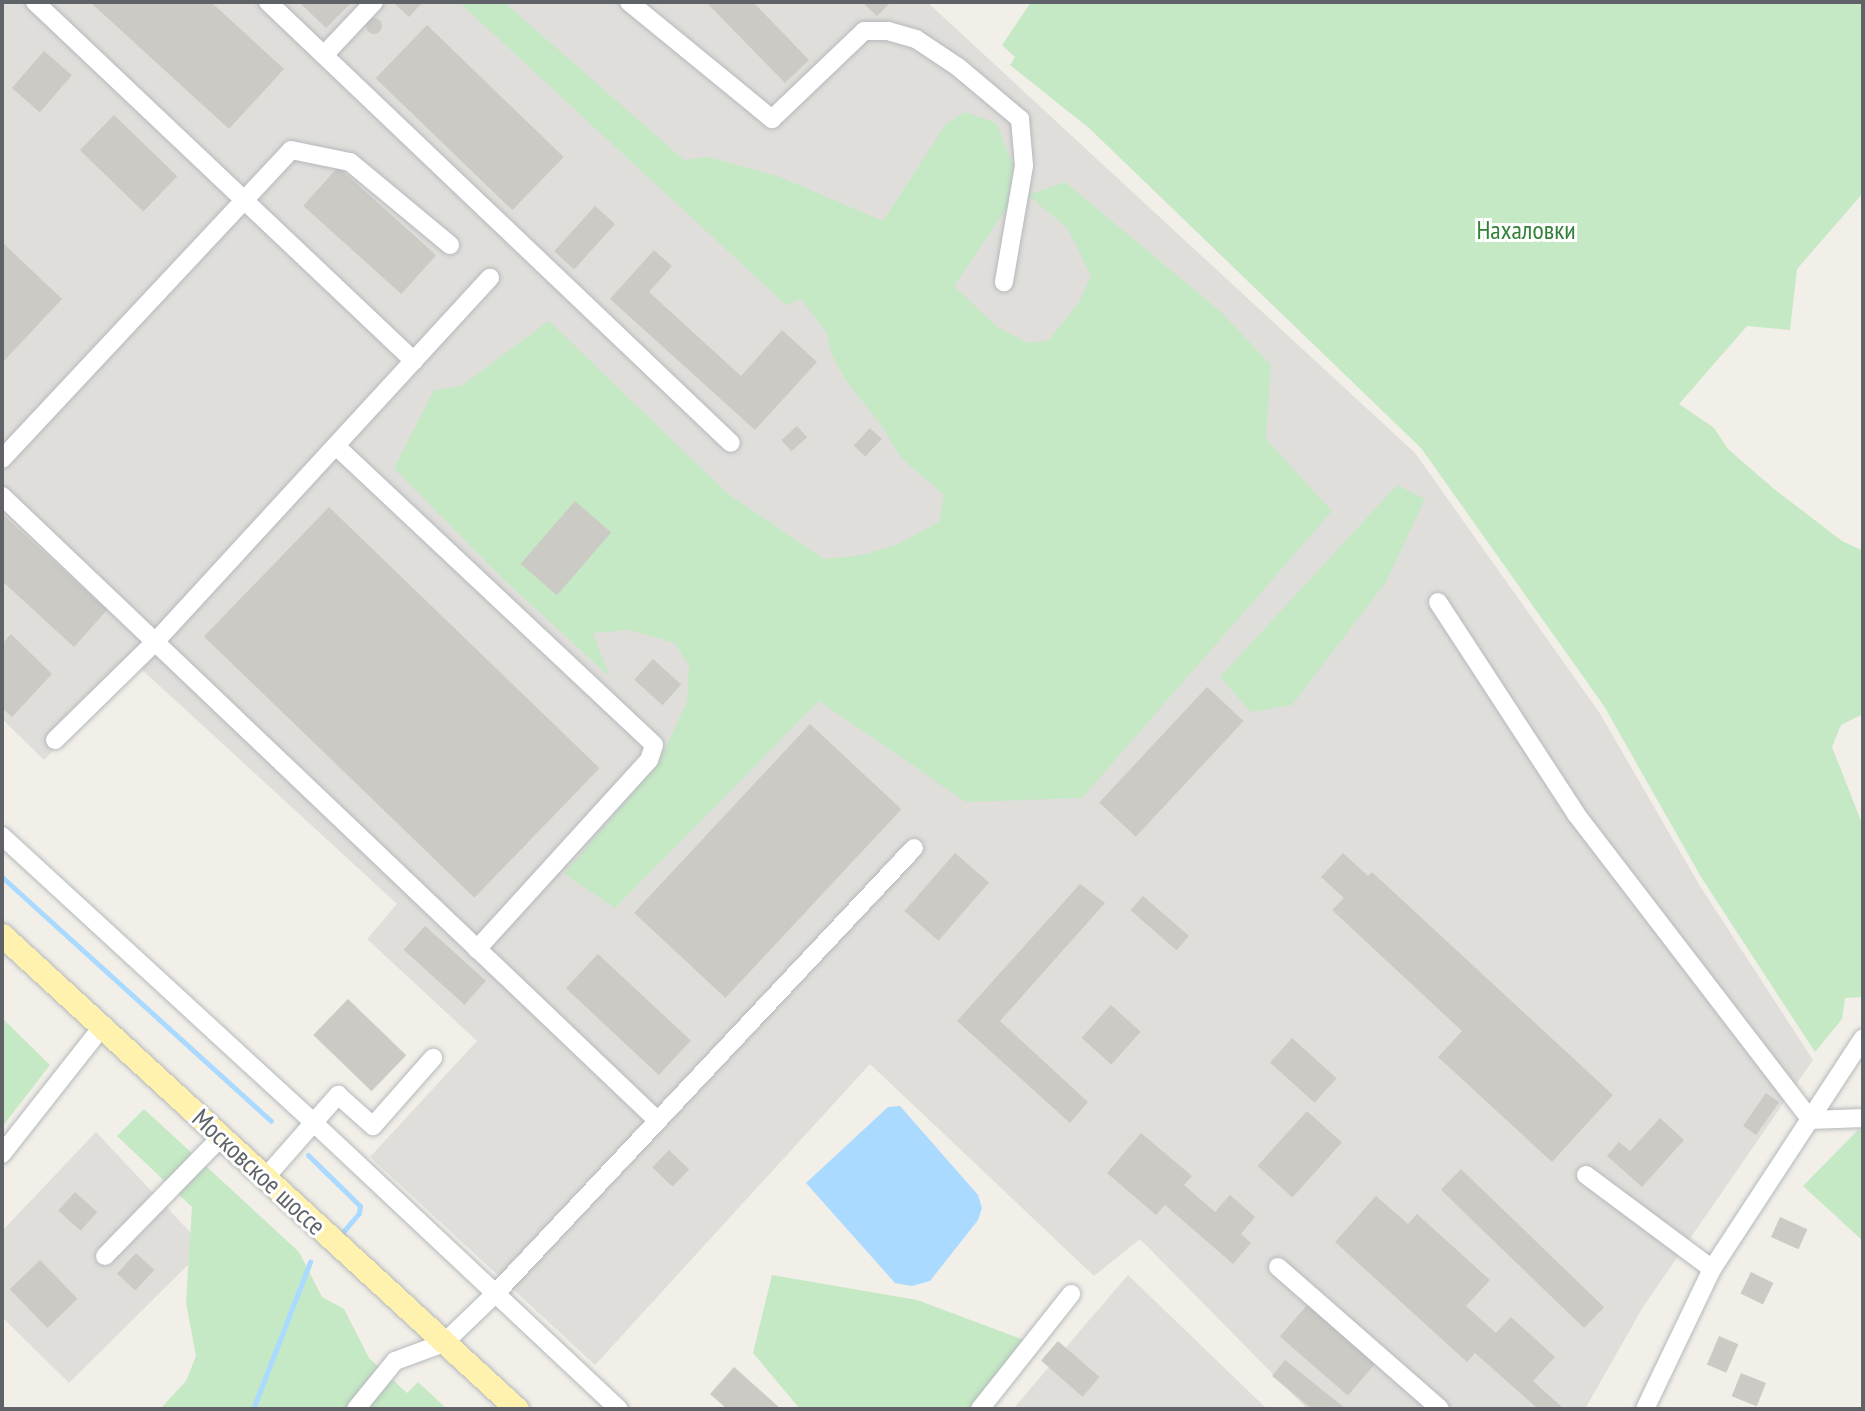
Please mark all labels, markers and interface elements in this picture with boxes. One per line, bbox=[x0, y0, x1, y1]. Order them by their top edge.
park label: Нахаловки bbox=[1476, 214, 1576, 246]
street label: Московское шоссе bbox=[186, 1103, 332, 1241]

